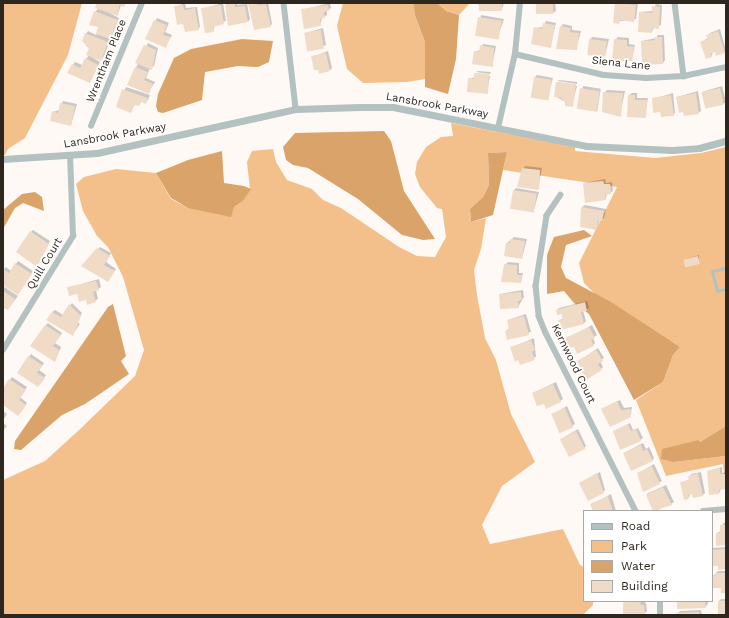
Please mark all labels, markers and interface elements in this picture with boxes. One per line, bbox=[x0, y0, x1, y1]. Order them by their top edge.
street label: Wrentham Place bbox=[84, 18, 130, 104]
street label: Siena Lane bbox=[591, 54, 651, 74]
street label: Lansbrook Parkway bbox=[385, 90, 489, 122]
street label: Lansbrook Parkway bbox=[63, 120, 167, 152]
street label: Quill Court bbox=[24, 236, 66, 292]
street label: Kernwood Court bbox=[548, 322, 598, 406]
legend bbox=[583, 510, 713, 602]
text: Road bbox=[621, 519, 650, 533]
text: Park bbox=[621, 539, 647, 553]
text: Water bbox=[621, 559, 655, 573]
text: Building bbox=[621, 579, 668, 593]

